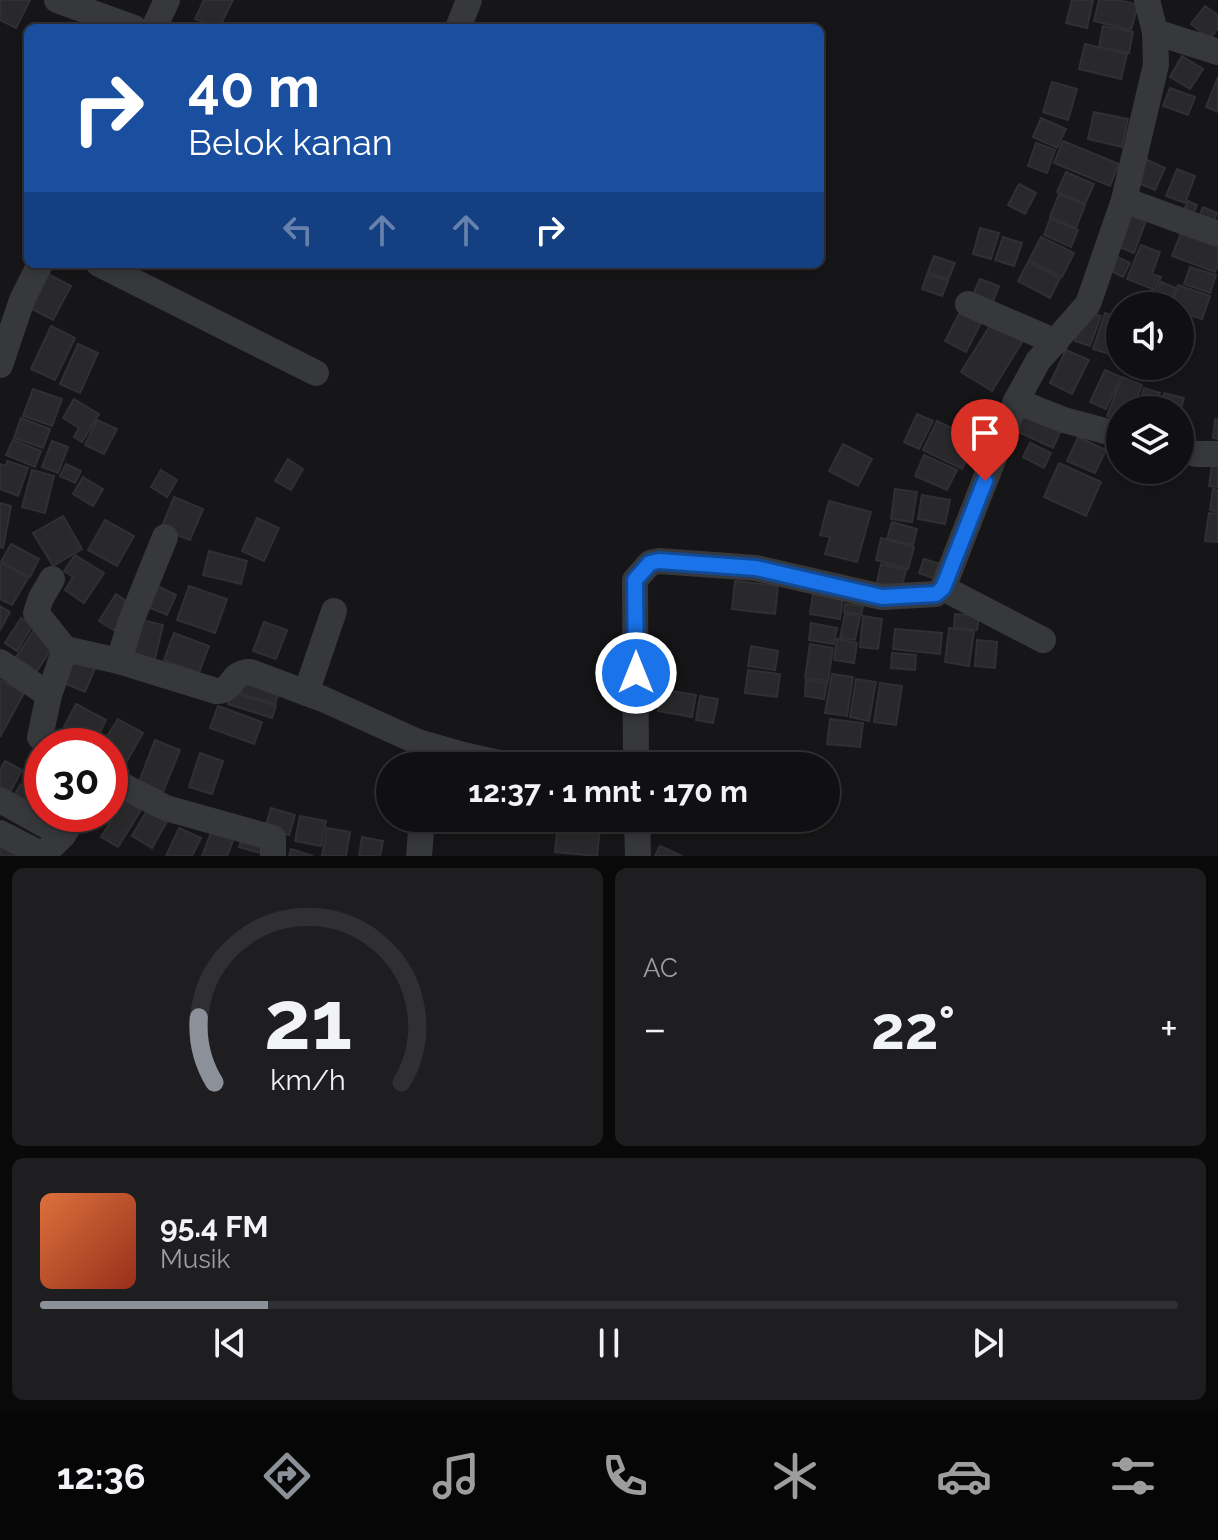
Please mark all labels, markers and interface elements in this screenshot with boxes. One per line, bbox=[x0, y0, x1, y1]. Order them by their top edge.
text: 40 m bbox=[188, 54, 320, 120]
icon: right bbox=[56, 56, 160, 160]
text: Belok kanan bbox=[188, 121, 393, 163]
icon: left bbox=[276, 208, 320, 252]
icon: ahead bbox=[360, 208, 404, 252]
icon: ahead bbox=[444, 208, 488, 252]
icon: right bbox=[528, 208, 572, 252]
map controls bbox=[1106, 292, 1194, 484]
button: sound bbox=[1106, 292, 1194, 380]
button: layers bbox=[1106, 396, 1194, 484]
pin bbox=[951, 399, 1019, 481]
icon: arrive bbox=[963, 411, 1007, 455]
position arrow bbox=[594, 631, 678, 715]
speed limit sign: 30 bbox=[24, 728, 128, 832]
text: 12:37 · 1 mnt · 170 m bbox=[468, 774, 748, 809]
text: AC bbox=[643, 953, 678, 983]
text: 21 bbox=[263, 971, 352, 1068]
text: 22° bbox=[871, 993, 955, 1063]
text: − bbox=[643, 1003, 667, 1054]
text: + bbox=[1160, 1003, 1178, 1054]
text: km/h bbox=[270, 1063, 345, 1097]
text: 95.4 FM bbox=[160, 1209, 269, 1244]
text: Musik bbox=[160, 1244, 230, 1274]
icon: previous bbox=[208, 1321, 252, 1365]
icon: pause bbox=[587, 1321, 631, 1365]
icon: next bbox=[966, 1321, 1010, 1365]
icon: directions bbox=[259, 1448, 315, 1504]
icon: music bbox=[428, 1448, 484, 1504]
icon: phone bbox=[597, 1448, 653, 1504]
icon: climate bbox=[767, 1448, 823, 1504]
icon: car bbox=[936, 1448, 992, 1504]
icon: filters bbox=[1105, 1448, 1161, 1504]
text: 12:36 bbox=[57, 1455, 146, 1497]

